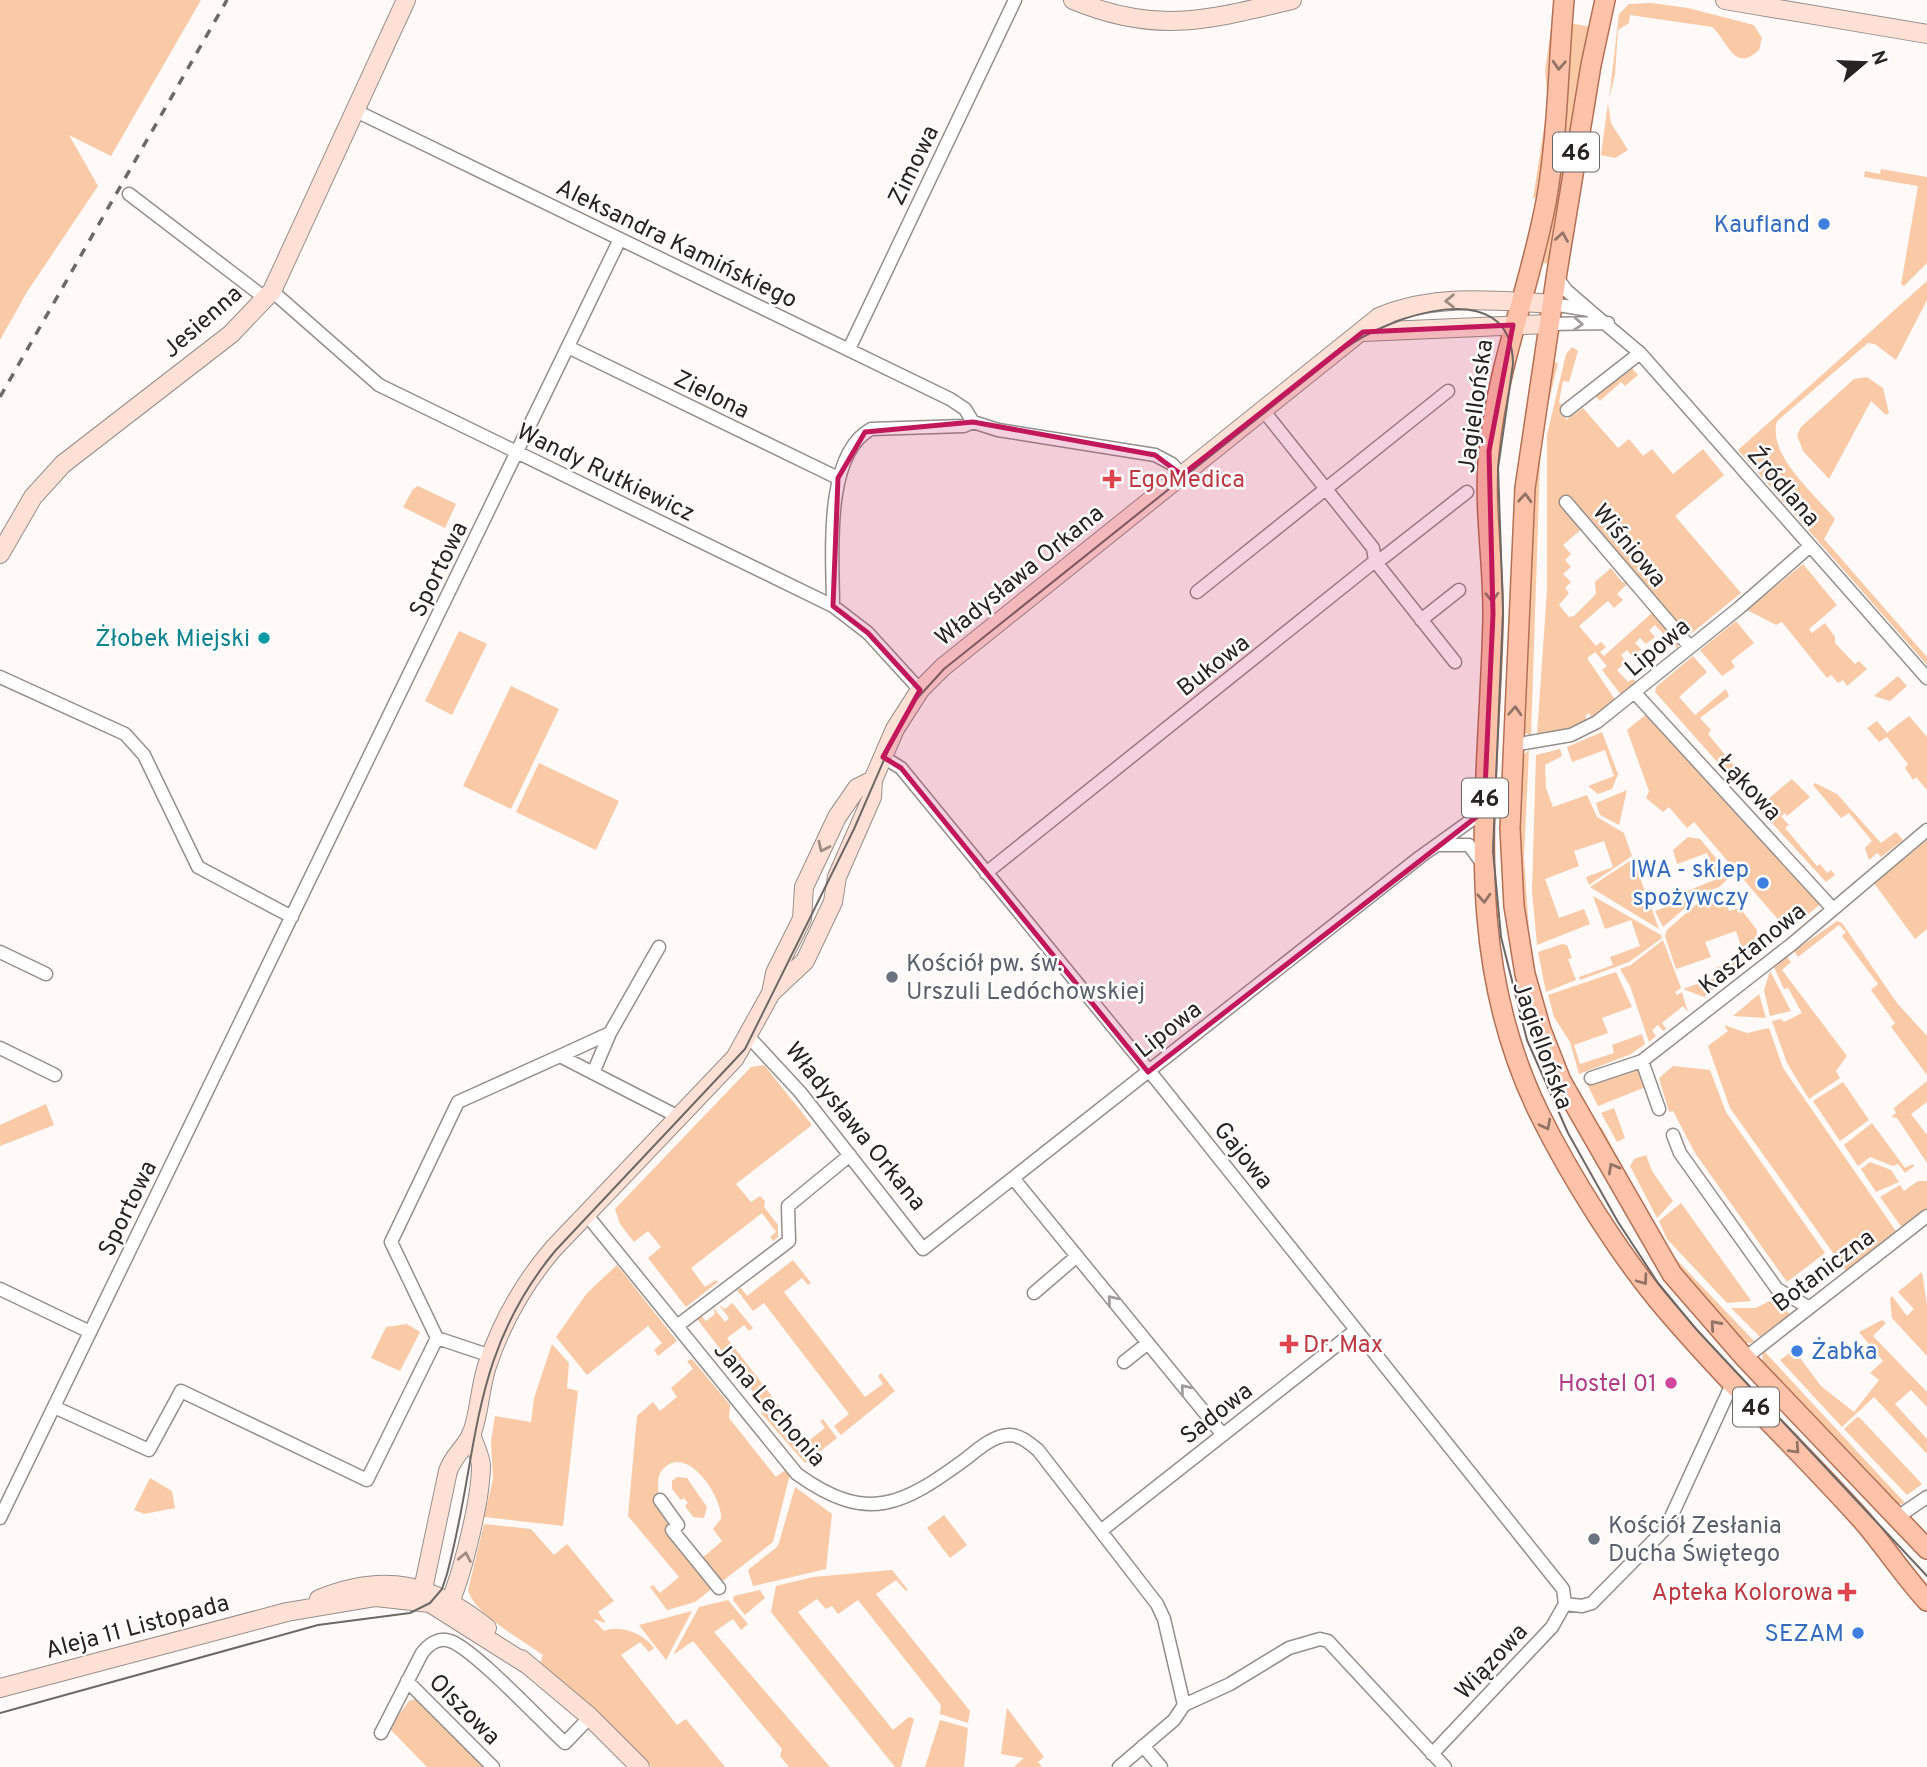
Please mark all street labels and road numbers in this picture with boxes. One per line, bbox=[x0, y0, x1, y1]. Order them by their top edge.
street label: Zimowa bbox=[883, 121, 947, 211]
road number: 46 bbox=[1553, 132, 1599, 172]
street label: Aleksandra Kamińskiego bbox=[551, 173, 802, 316]
street label: Jesienna bbox=[157, 280, 250, 365]
street label: Jagiellońska bbox=[1453, 338, 1501, 475]
street label: Zielona bbox=[668, 365, 754, 427]
street label: Wandy Rutkiewicz bbox=[511, 418, 699, 530]
street label: Źródlana bbox=[1739, 440, 1827, 534]
street label: Wiśniowa bbox=[1585, 498, 1672, 594]
street label: Władysława Orkana bbox=[930, 499, 1111, 654]
street label: Sportowa bbox=[404, 517, 476, 623]
street label: Lipowa bbox=[1619, 613, 1697, 684]
street label: Bukowa bbox=[1172, 629, 1257, 704]
street label: Łąkowa bbox=[1710, 749, 1787, 828]
road number: 46 bbox=[1462, 778, 1508, 818]
street label: Kasztanowa bbox=[1693, 897, 1813, 1002]
street label: Jagiellońska bbox=[1504, 977, 1578, 1114]
street label: Lipowa bbox=[1130, 995, 1208, 1066]
street label: Władysława Orkana bbox=[777, 1037, 932, 1218]
street label: Gajowa bbox=[1206, 1116, 1279, 1196]
street label: Sportowa bbox=[93, 1156, 165, 1262]
street label: Botaniczna bbox=[1767, 1223, 1881, 1320]
street label: Jana Lechonia bbox=[706, 1337, 831, 1474]
street label: Sadowa bbox=[1175, 1377, 1259, 1452]
road number: 46 bbox=[1733, 1388, 1779, 1426]
street label: Aleja 11 Listopada bbox=[42, 1589, 233, 1667]
street label: Wiązowa bbox=[1450, 1618, 1535, 1707]
street label: Olszowa bbox=[421, 1668, 506, 1753]

